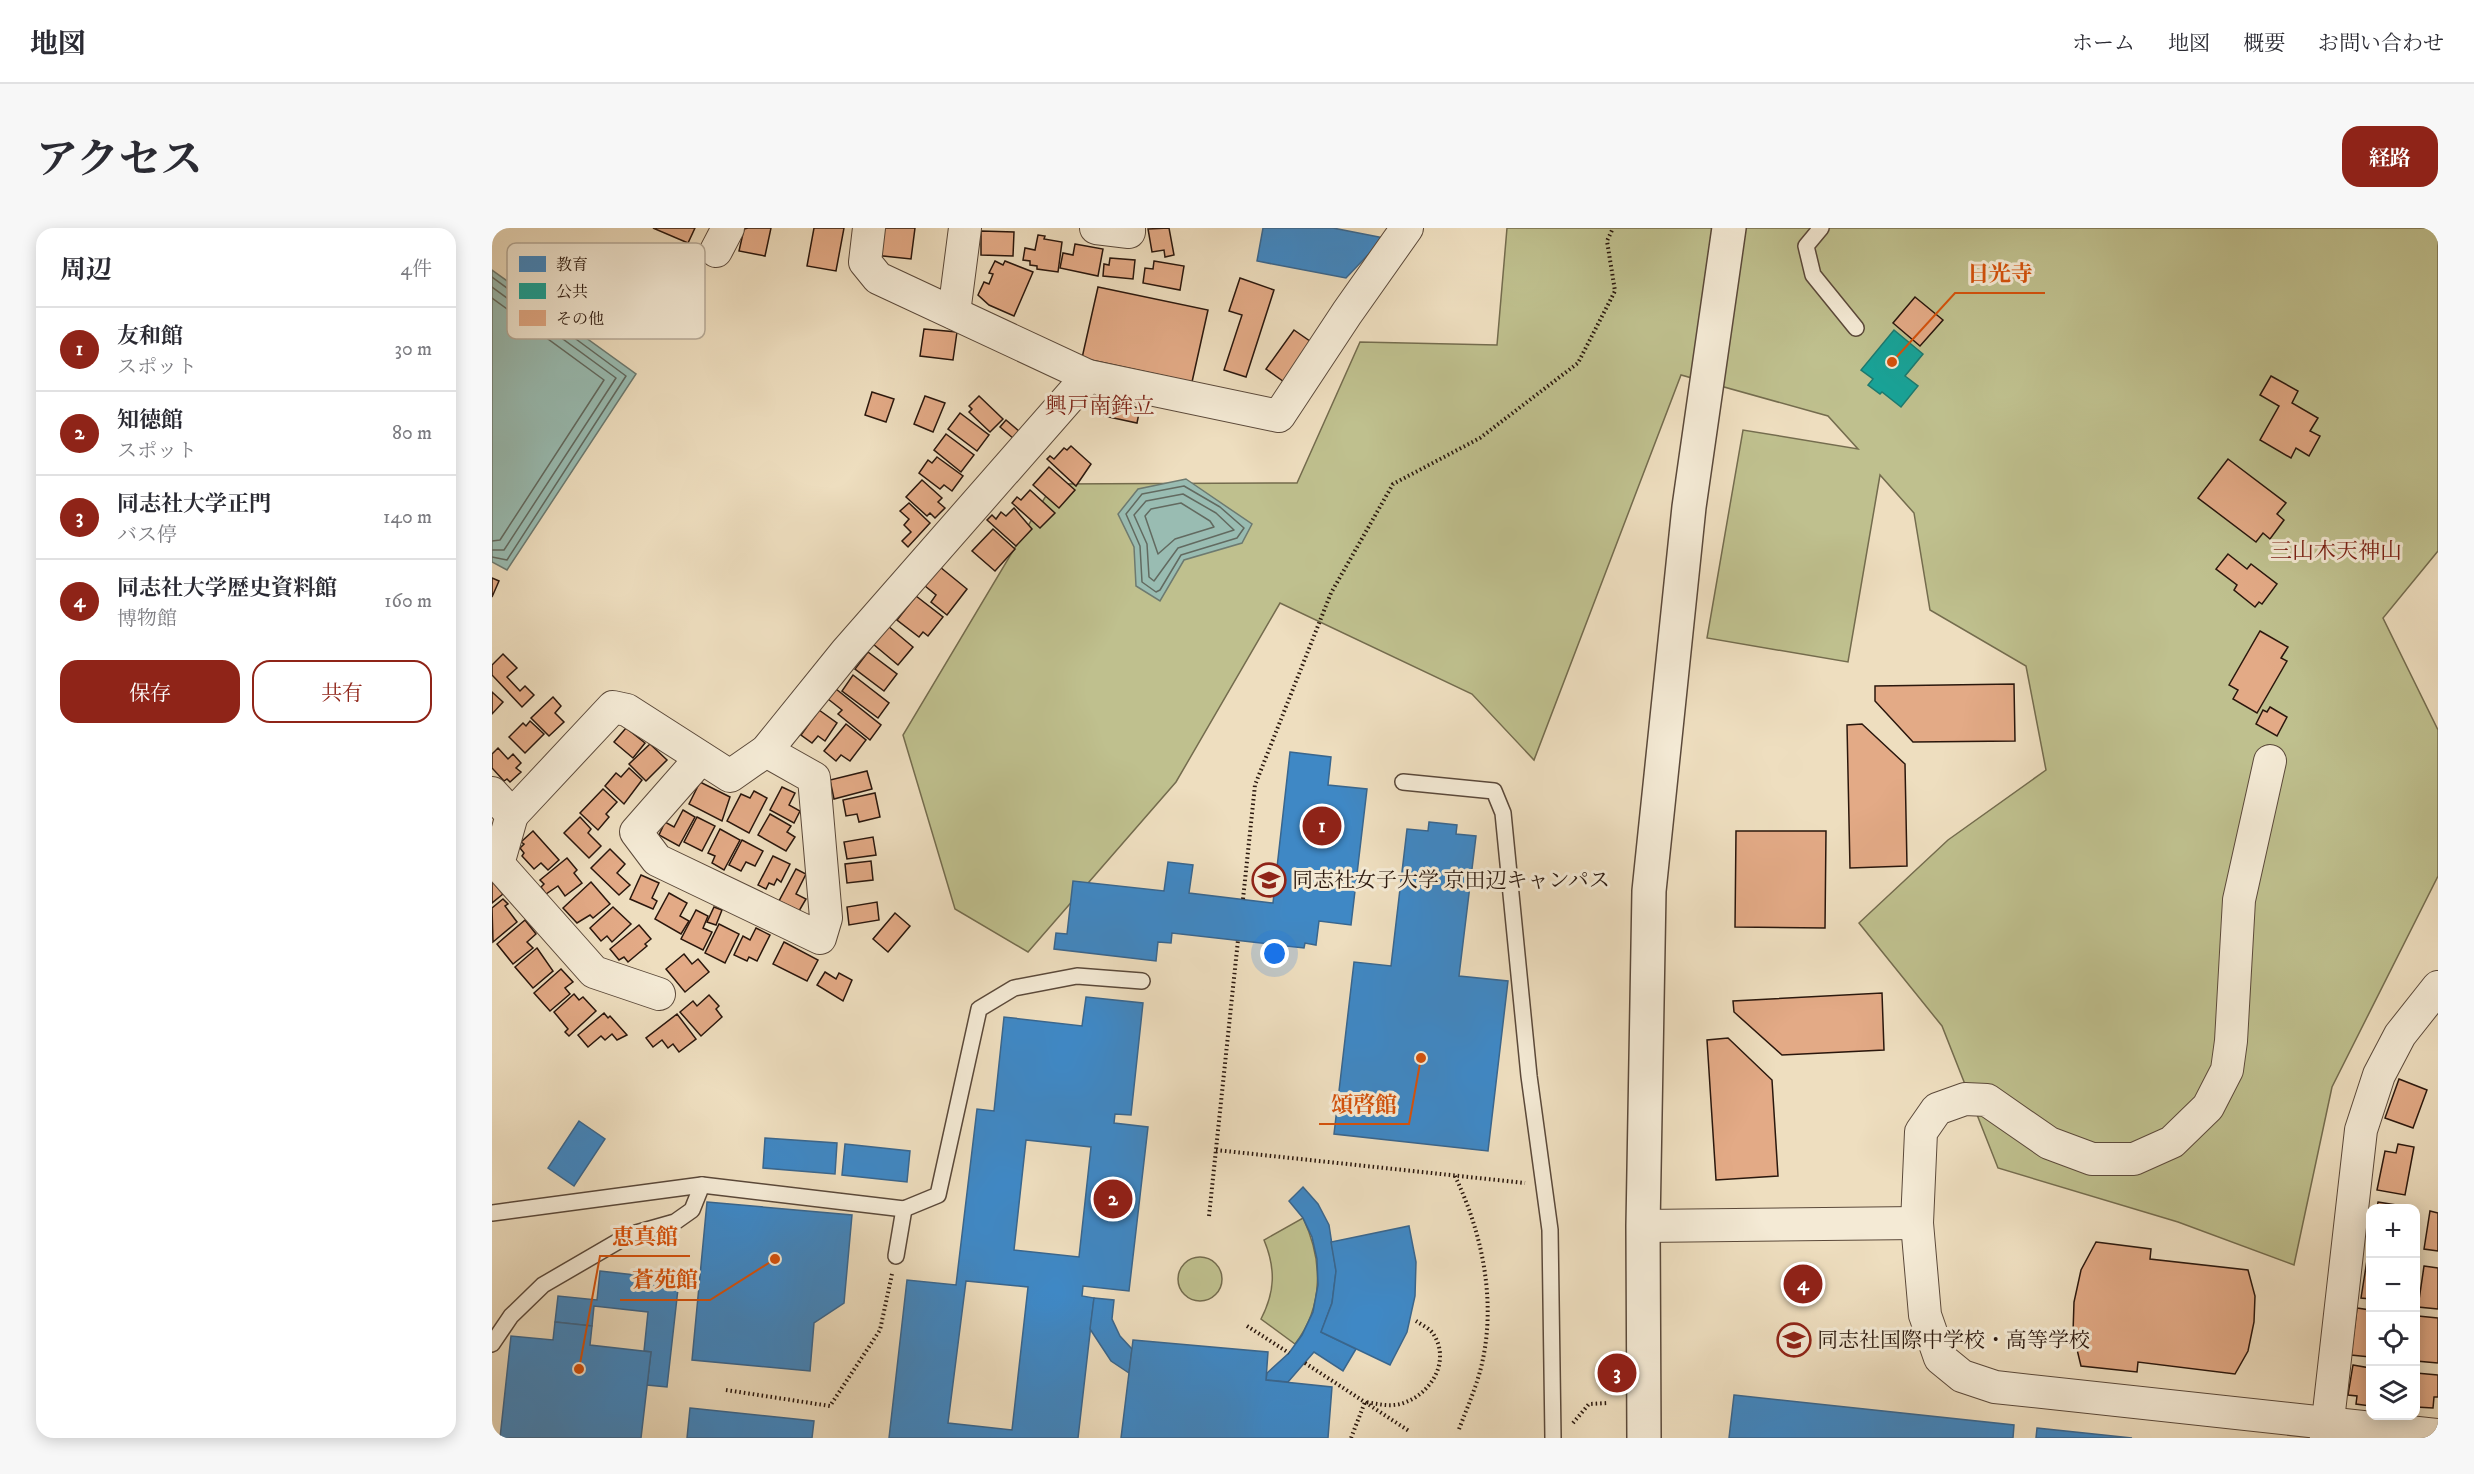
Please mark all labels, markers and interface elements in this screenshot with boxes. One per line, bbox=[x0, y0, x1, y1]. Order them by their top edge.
text: 地図 bbox=[30, 27, 86, 62]
text: ホーム bbox=[2072, 31, 2135, 57]
text: 地図 bbox=[2168, 31, 2210, 57]
text: 概要 bbox=[2243, 31, 2285, 57]
text: お問い合わせ bbox=[2318, 31, 2444, 57]
button: 経路 bbox=[2342, 126, 2438, 187]
text: アクセス bbox=[36, 135, 203, 187]
legend bbox=[507, 243, 705, 339]
callout: 日光寺 bbox=[1955, 253, 2045, 293]
text: 周辺 bbox=[60, 254, 112, 287]
text: 教育 bbox=[556, 255, 588, 275]
text: 4件 bbox=[400, 257, 432, 282]
text: 日光寺 bbox=[1967, 261, 2033, 288]
text: 公共 bbox=[556, 282, 588, 302]
text: その他 bbox=[556, 309, 604, 329]
text: 友和館 bbox=[117, 323, 183, 350]
text: 1 bbox=[76, 337, 83, 362]
text: 30 m bbox=[394, 337, 432, 362]
text: スポット bbox=[117, 355, 197, 380]
district label: 興戸南鉾立 bbox=[1045, 393, 1155, 420]
text: 知徳館 bbox=[117, 407, 183, 434]
text: 2 bbox=[75, 421, 84, 446]
text: 80 m bbox=[392, 421, 432, 446]
text: スポット bbox=[117, 439, 197, 464]
text: 同志社大学正門 bbox=[117, 491, 271, 518]
text: 3 bbox=[76, 505, 83, 530]
text: 140 m bbox=[383, 505, 432, 530]
text: バス停 bbox=[117, 523, 177, 548]
district label: 三山木天神山 bbox=[2270, 538, 2402, 565]
text: 同志社大学歴史資料館 bbox=[117, 575, 337, 602]
text: 4 bbox=[74, 589, 85, 614]
text: 160 m bbox=[384, 589, 432, 614]
text: 博物館 bbox=[117, 607, 177, 632]
button: 保存 bbox=[60, 660, 240, 723]
button: 共有 bbox=[252, 660, 432, 723]
pin: 1 bbox=[1302, 804, 1342, 848]
school or university icon: 同志社女子大学 京田辺キャンパス bbox=[1251, 862, 1287, 898]
place label: 同志社女子大学 京田辺キャンパス bbox=[1292, 868, 1610, 894]
your location bbox=[1260, 939, 1289, 968]
callout: 頌啓館 bbox=[1319, 1084, 1409, 1124]
text: 頌啓館 bbox=[1331, 1092, 1397, 1119]
pin: 2 bbox=[1094, 1176, 1132, 1222]
map controls bbox=[2366, 1204, 2420, 1420]
button: + bbox=[2366, 1204, 2420, 1258]
callout: 恵真館 bbox=[600, 1216, 690, 1256]
text: 恵真館 bbox=[612, 1224, 678, 1251]
button: − bbox=[2366, 1258, 2420, 1312]
callout: 蒼苑館 bbox=[620, 1260, 710, 1300]
pin: 4 bbox=[1784, 1262, 1822, 1306]
text: 蒼苑館 bbox=[632, 1267, 698, 1294]
button: locate bbox=[2366, 1312, 2420, 1366]
school or university icon: 同志社国際中学校・高等学校 bbox=[1776, 1322, 1812, 1358]
place label: 同志社国際中学校・高等学校 bbox=[1817, 1328, 2090, 1354]
pin: 3 bbox=[1598, 1350, 1636, 1396]
button: layers bbox=[2366, 1366, 2420, 1420]

